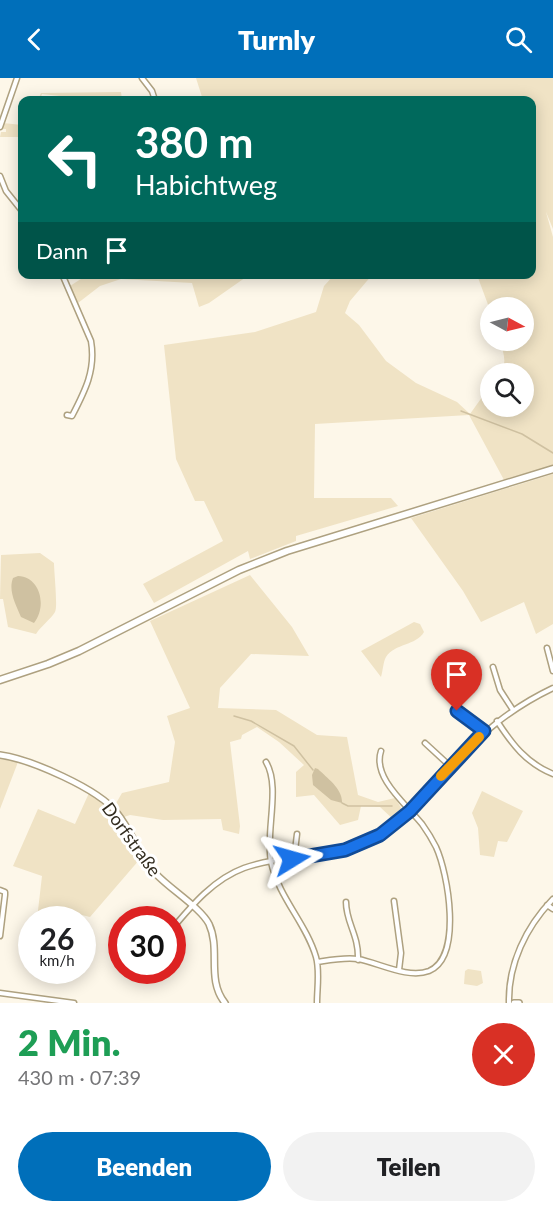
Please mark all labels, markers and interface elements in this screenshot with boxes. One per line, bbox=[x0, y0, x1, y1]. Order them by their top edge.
icon: back bbox=[18, 23, 51, 56]
text: Turnly bbox=[238, 23, 315, 56]
icon: search bbox=[502, 23, 535, 56]
text: 380 m bbox=[135, 117, 253, 167]
icon: left bbox=[36, 120, 114, 198]
text: Habichtweg bbox=[135, 168, 277, 201]
icon: arrive bbox=[100, 234, 133, 267]
text: Dann bbox=[36, 237, 88, 264]
north arrow bbox=[480, 297, 534, 351]
map controls bbox=[480, 297, 534, 417]
button: search bbox=[480, 363, 534, 417]
pin bbox=[431, 649, 482, 711]
icon: arrive bbox=[440, 658, 473, 691]
street label: Dorfstraße bbox=[98, 798, 166, 880]
position arrow bbox=[260, 827, 324, 891]
speed limit sign: 30 bbox=[108, 906, 186, 984]
text: 26 bbox=[40, 920, 74, 956]
text: km/h bbox=[39, 951, 75, 969]
text: 2 Min. bbox=[18, 1020, 120, 1064]
button: close bbox=[472, 1023, 535, 1086]
text: 430 m · 07:39 bbox=[18, 1065, 141, 1089]
button: Beenden bbox=[18, 1132, 271, 1201]
button: Teilen bbox=[283, 1132, 535, 1201]

